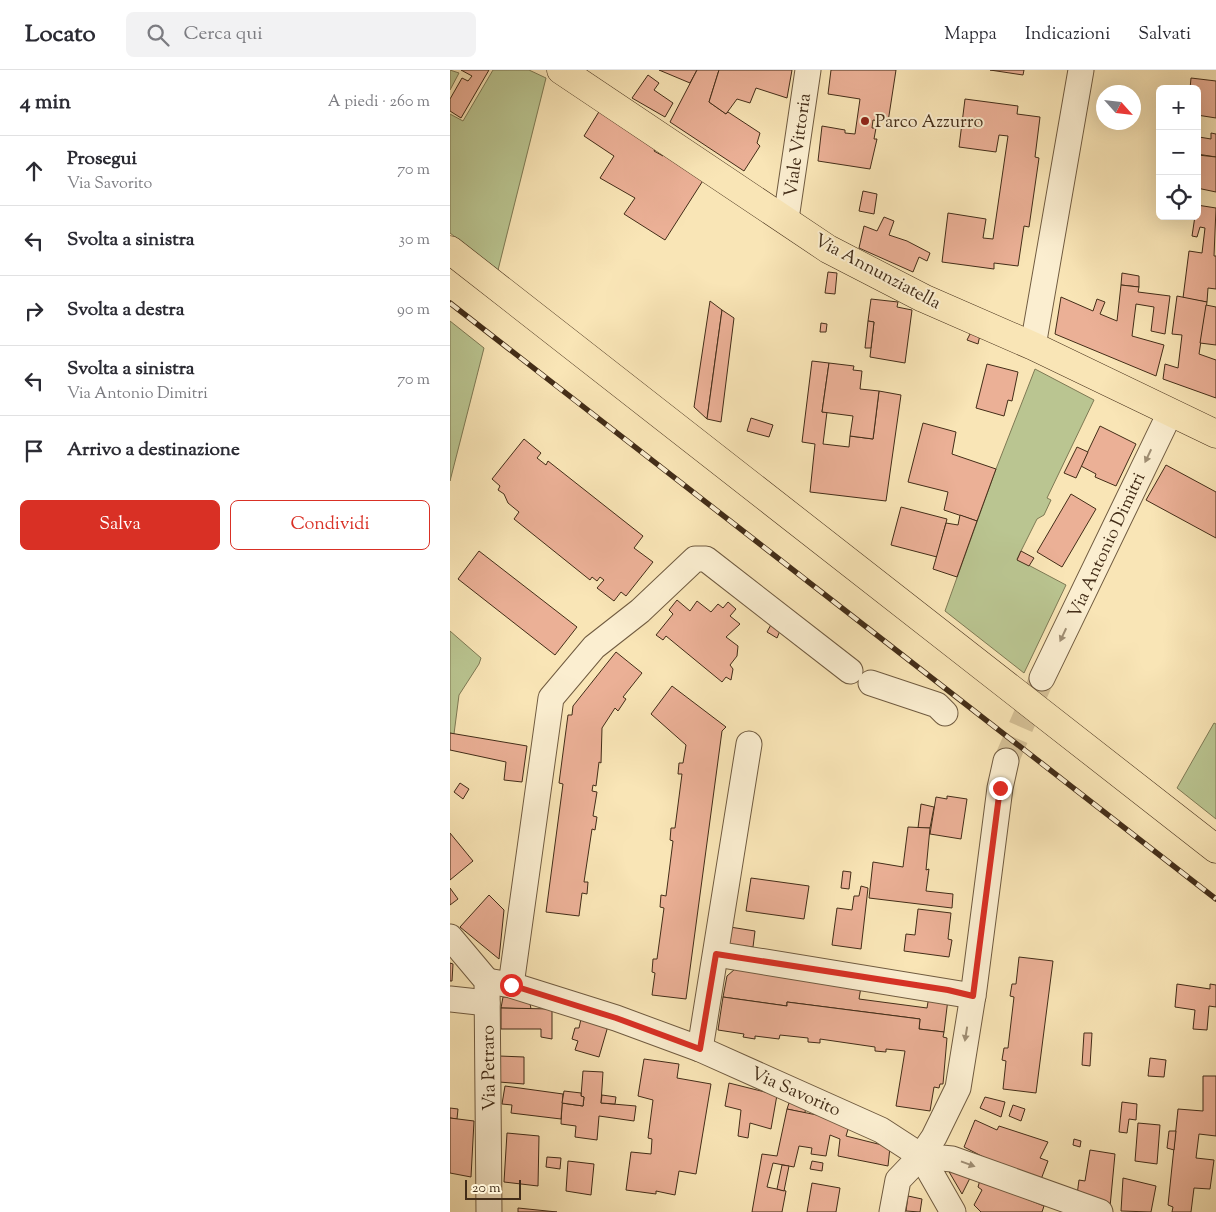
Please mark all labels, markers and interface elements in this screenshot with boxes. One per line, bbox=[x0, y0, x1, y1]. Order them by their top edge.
search box bbox=[126, 12, 476, 57]
text: Locato bbox=[25, 18, 96, 52]
icon: search bbox=[144, 21, 172, 49]
text: Cerca qui bbox=[184, 21, 263, 48]
text: Mappa bbox=[944, 22, 997, 48]
text: Indicazioni bbox=[1025, 22, 1110, 48]
text: Salvati bbox=[1138, 22, 1191, 48]
north arrow bbox=[1096, 85, 1141, 130]
map controls bbox=[1156, 85, 1201, 220]
button: + bbox=[1156, 85, 1201, 130]
text: 4 min bbox=[20, 88, 71, 118]
text: A piedi · 260 m bbox=[328, 91, 430, 114]
street label: Viale Vittoria bbox=[779, 92, 819, 199]
place label: Parco Azzurro bbox=[875, 110, 984, 136]
marker: Parco Azzurro bbox=[859, 115, 871, 127]
button: − bbox=[1156, 130, 1201, 175]
text: Prosegui bbox=[67, 146, 137, 173]
icon: ahead bbox=[20, 157, 48, 185]
text: 70 m bbox=[397, 159, 430, 182]
text: Via Savorito bbox=[67, 173, 152, 196]
button: locate bbox=[1156, 175, 1201, 220]
icon: left bbox=[20, 227, 48, 255]
text: Svolta a sinistra bbox=[67, 227, 195, 254]
street label: Via Annunziatella bbox=[809, 228, 945, 317]
text: 30 m bbox=[399, 229, 430, 252]
icon: right bbox=[20, 297, 48, 325]
text: Svolta a destra bbox=[67, 297, 184, 324]
text: 90 m bbox=[397, 299, 430, 322]
text: Svolta a sinistra bbox=[67, 356, 195, 383]
icon: left bbox=[20, 367, 48, 395]
text: 70 m bbox=[397, 369, 430, 392]
text: Via Antonio Dimitri bbox=[67, 383, 208, 406]
icon: arrive bbox=[20, 437, 48, 465]
text: Arrivo a destinazione bbox=[67, 437, 240, 464]
one-way arrow bbox=[1144, 449, 1152, 463]
street label: Via Antonio Dimitri bbox=[1063, 469, 1153, 623]
button: Salva bbox=[20, 500, 220, 550]
button: Condividi bbox=[230, 500, 430, 550]
one-way arrow bbox=[1059, 627, 1067, 642]
route end bbox=[989, 777, 1012, 800]
route start bbox=[500, 974, 523, 997]
street label: Via Petraro bbox=[476, 1025, 504, 1111]
one-way arrow bbox=[962, 1027, 970, 1043]
street label: Via Savorito bbox=[746, 1061, 844, 1124]
one-way arrow bbox=[961, 1161, 976, 1169]
scale bar bbox=[465, 1177, 521, 1200]
text: 20 m bbox=[472, 1179, 501, 1199]

